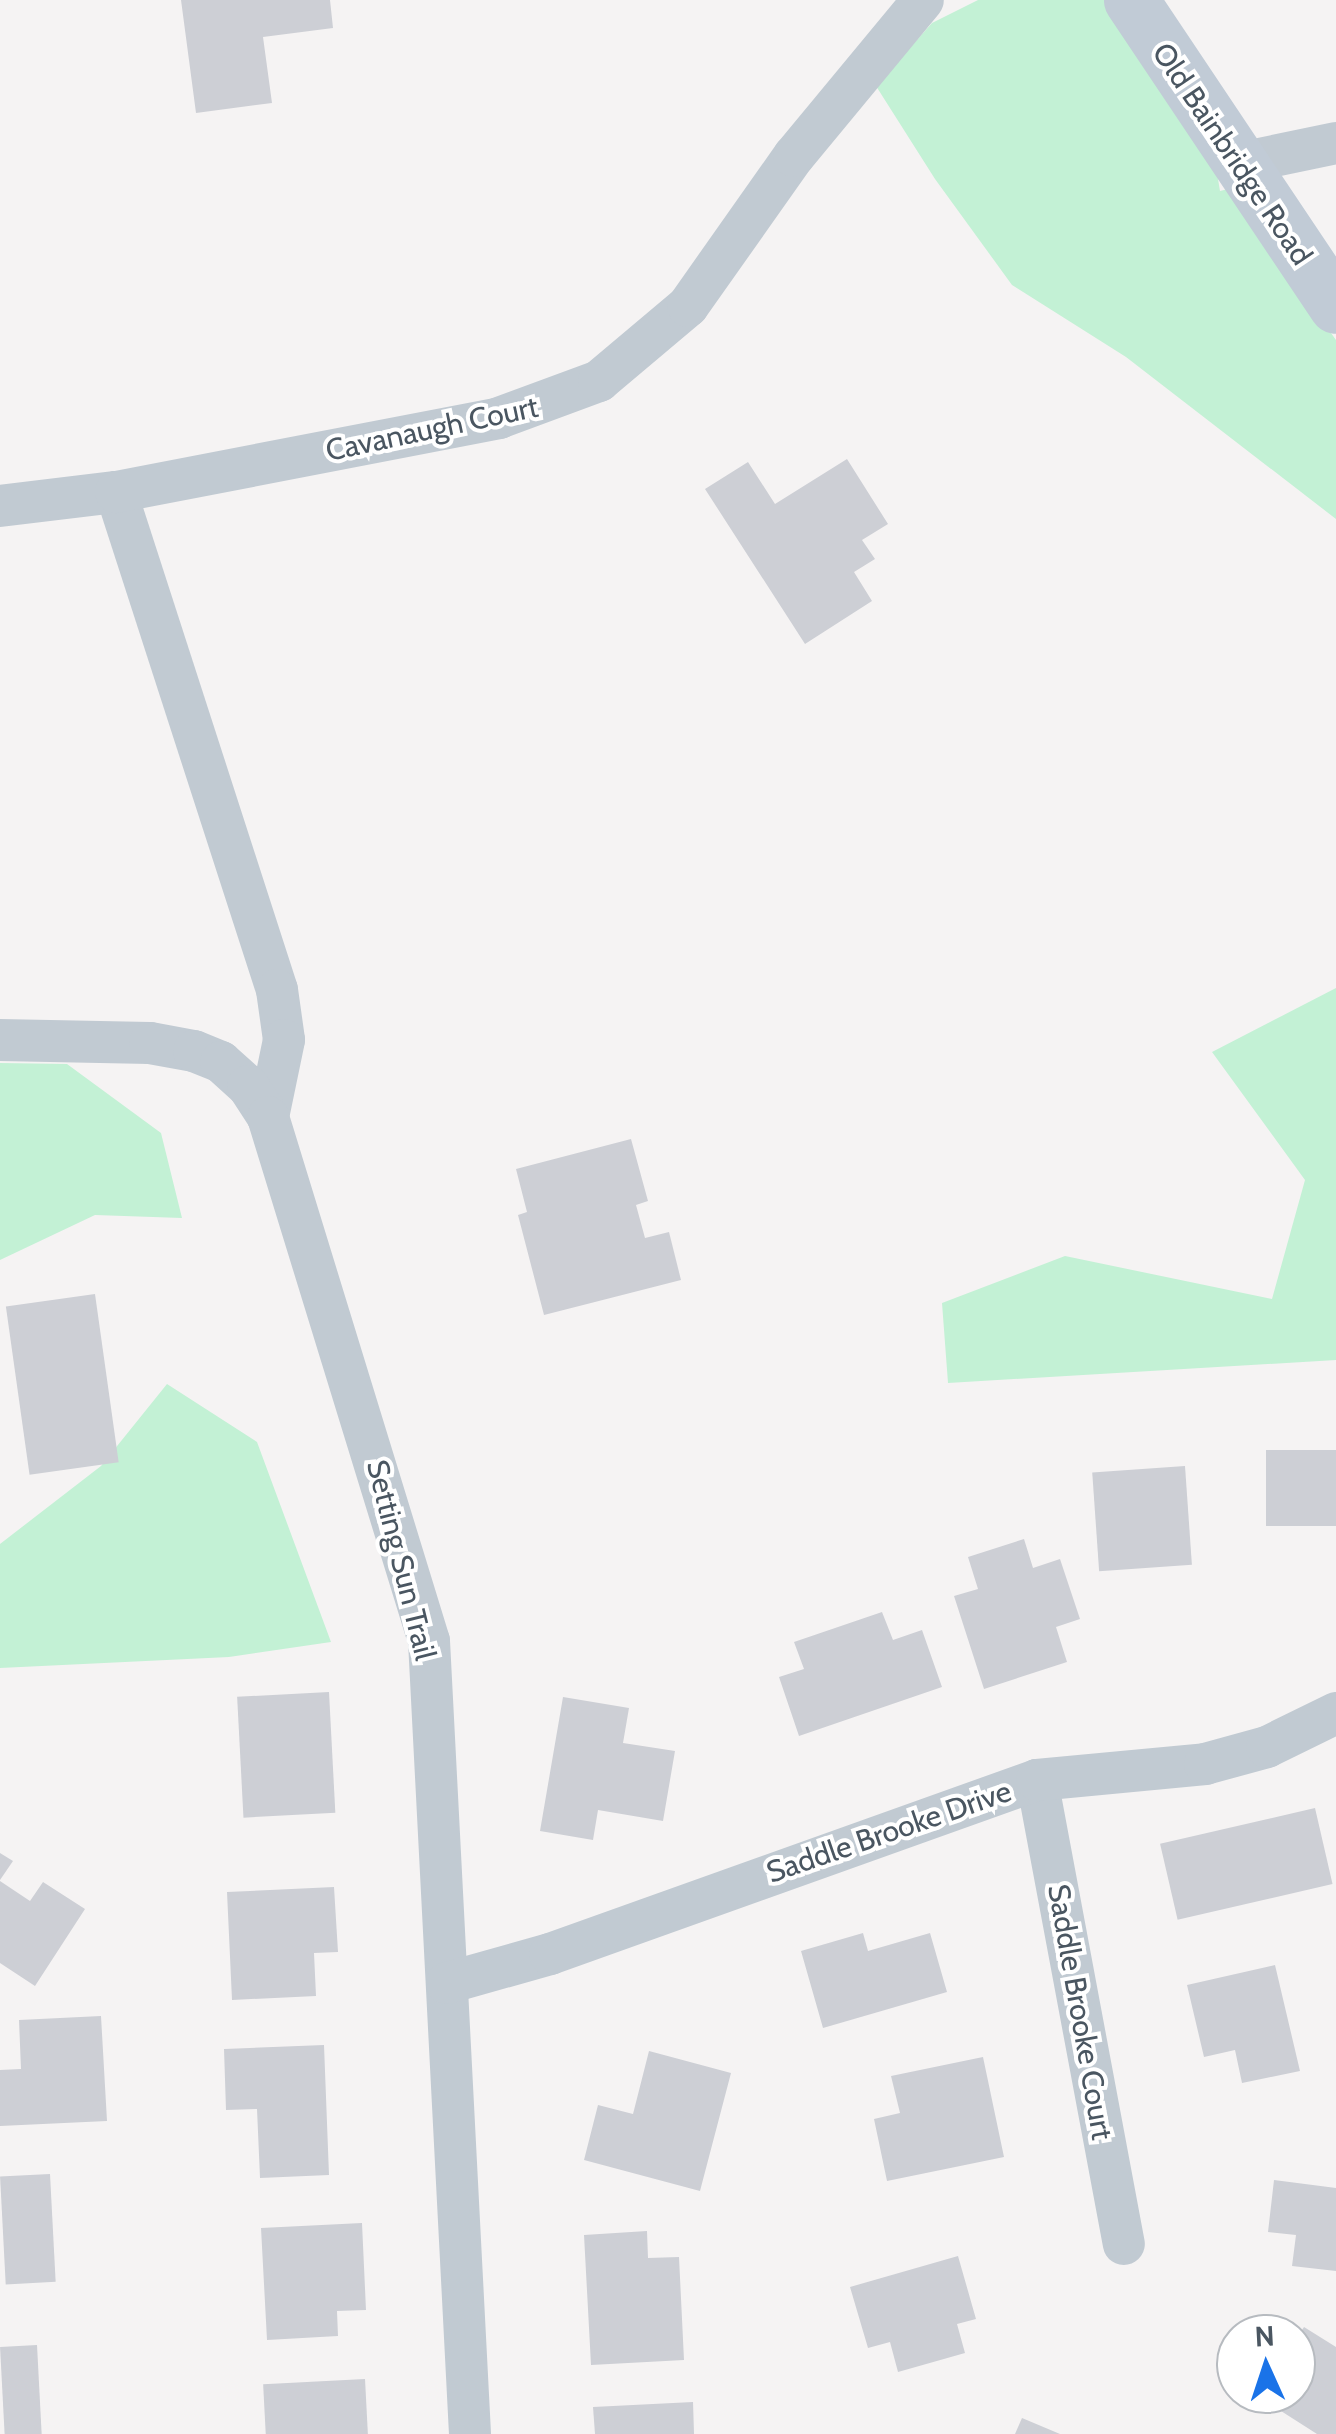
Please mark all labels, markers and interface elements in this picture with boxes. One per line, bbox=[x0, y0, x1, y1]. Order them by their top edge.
street label: Old Bainbridge Road bbox=[1144, 36, 1320, 272]
street label: Cavanaugh Court bbox=[323, 389, 541, 469]
street label: Setting Sun Trail bbox=[359, 1456, 443, 1664]
street label: Saddle Brooke Drive bbox=[762, 1773, 1016, 1891]
street label: Saddle Brooke Court bbox=[1040, 1881, 1120, 2143]
north arrow bbox=[1216, 2314, 1316, 2414]
text: N bbox=[1254, 2319, 1275, 2354]

